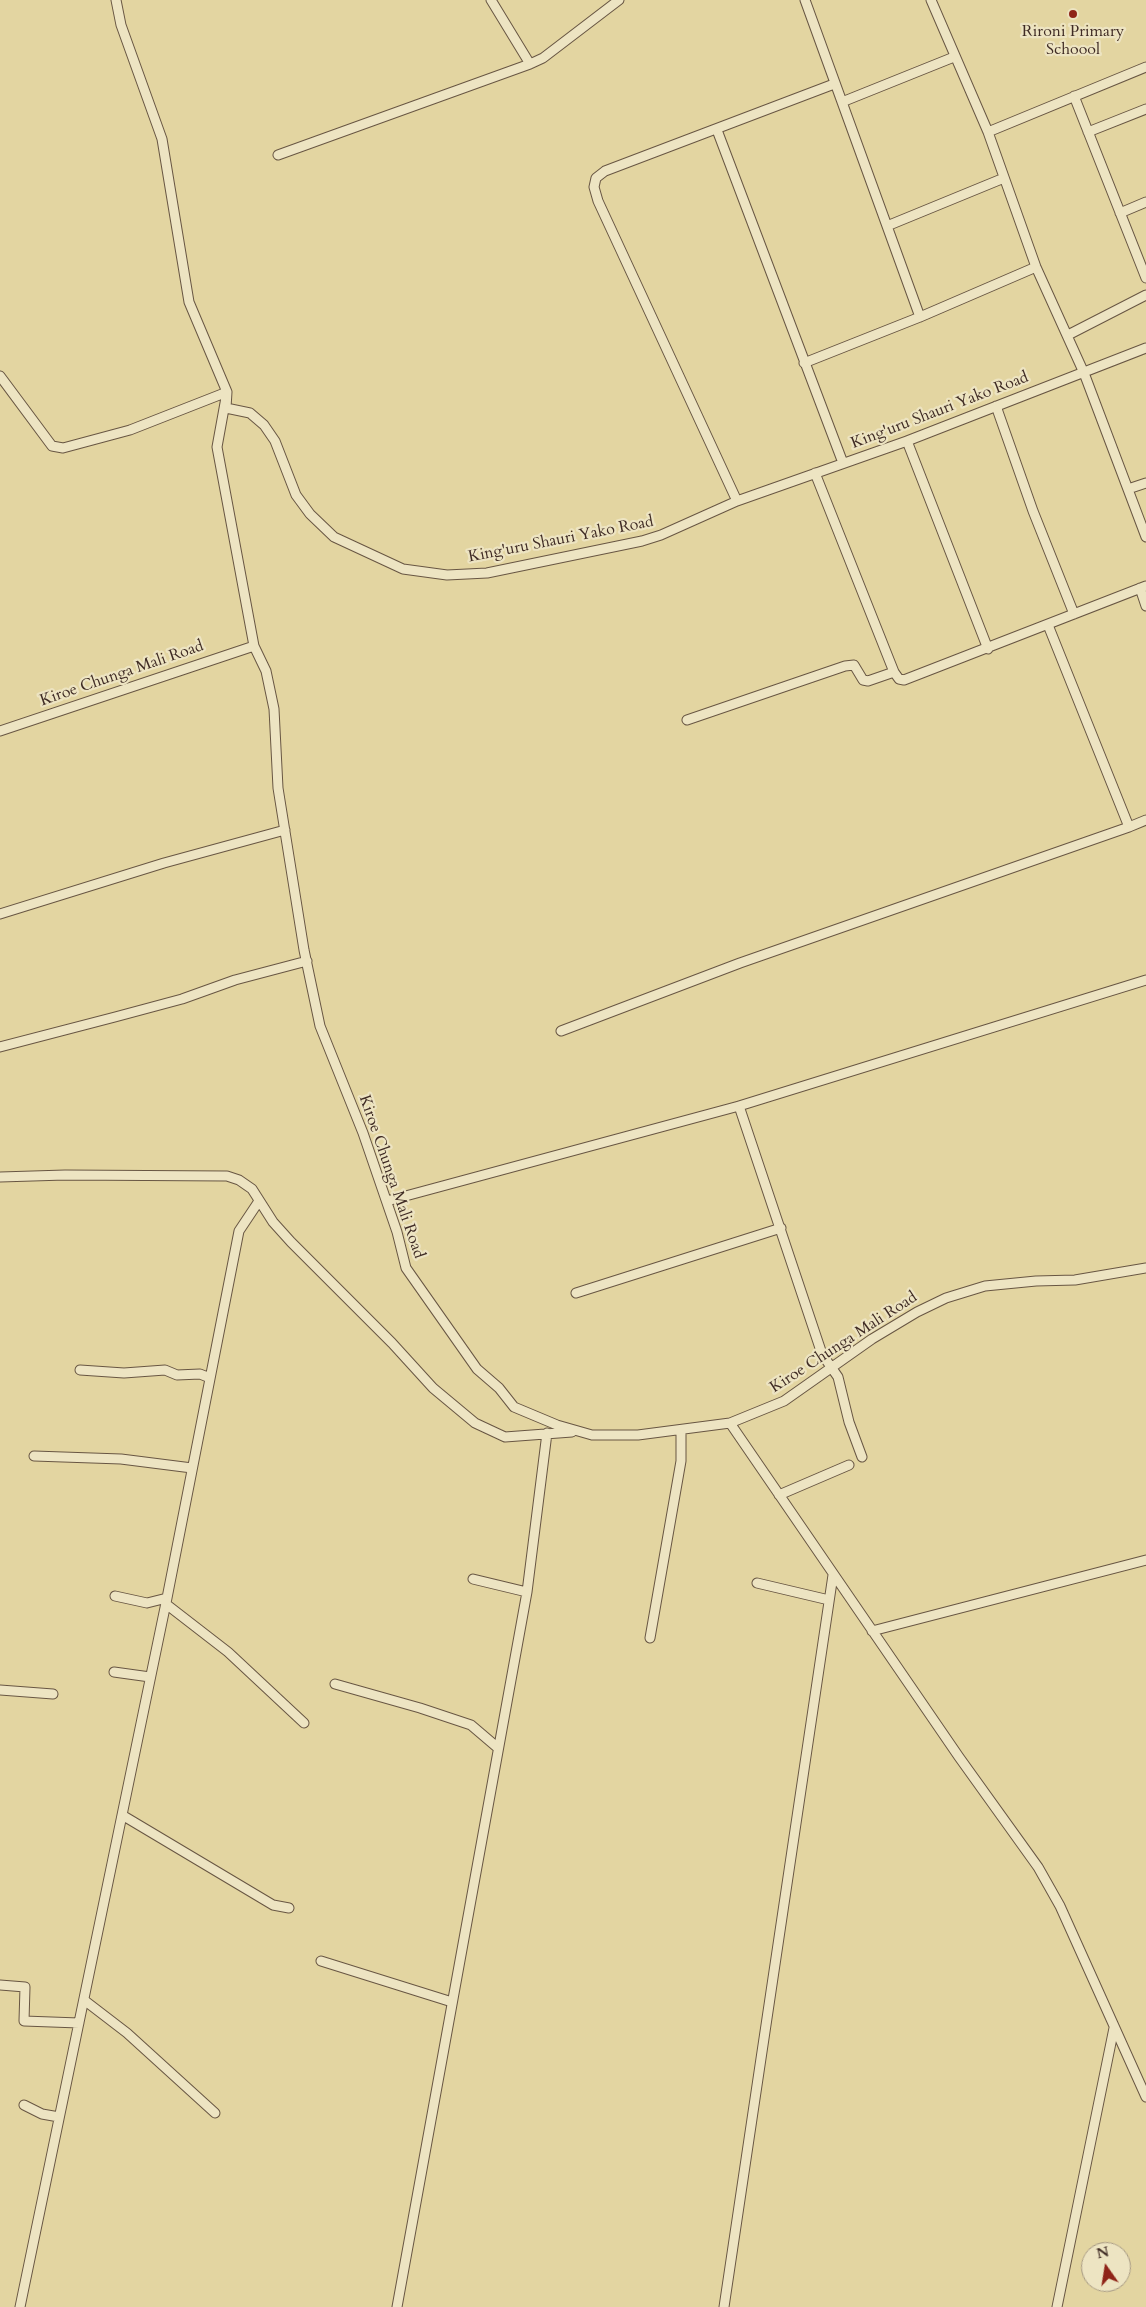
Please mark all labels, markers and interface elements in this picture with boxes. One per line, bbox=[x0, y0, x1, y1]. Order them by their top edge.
marker: Rironi Primary Schoool bbox=[1067, 8, 1079, 20]
place label: Rironi Primary Schoool bbox=[1022, 22, 1124, 60]
street label: King'uru Shauri Yako Road bbox=[849, 368, 1031, 454]
street label: King'uru Shauri Yako Road bbox=[467, 513, 655, 567]
street label: Kiroe Chunga Mali Road bbox=[38, 637, 206, 711]
street label: Kiroe Chunga Mali Road bbox=[354, 1093, 428, 1261]
street label: Kiroe Chunga Mali Road bbox=[767, 1288, 921, 1398]
north arrow bbox=[1081, 2242, 1131, 2292]
text: N bbox=[1095, 2242, 1111, 2263]

